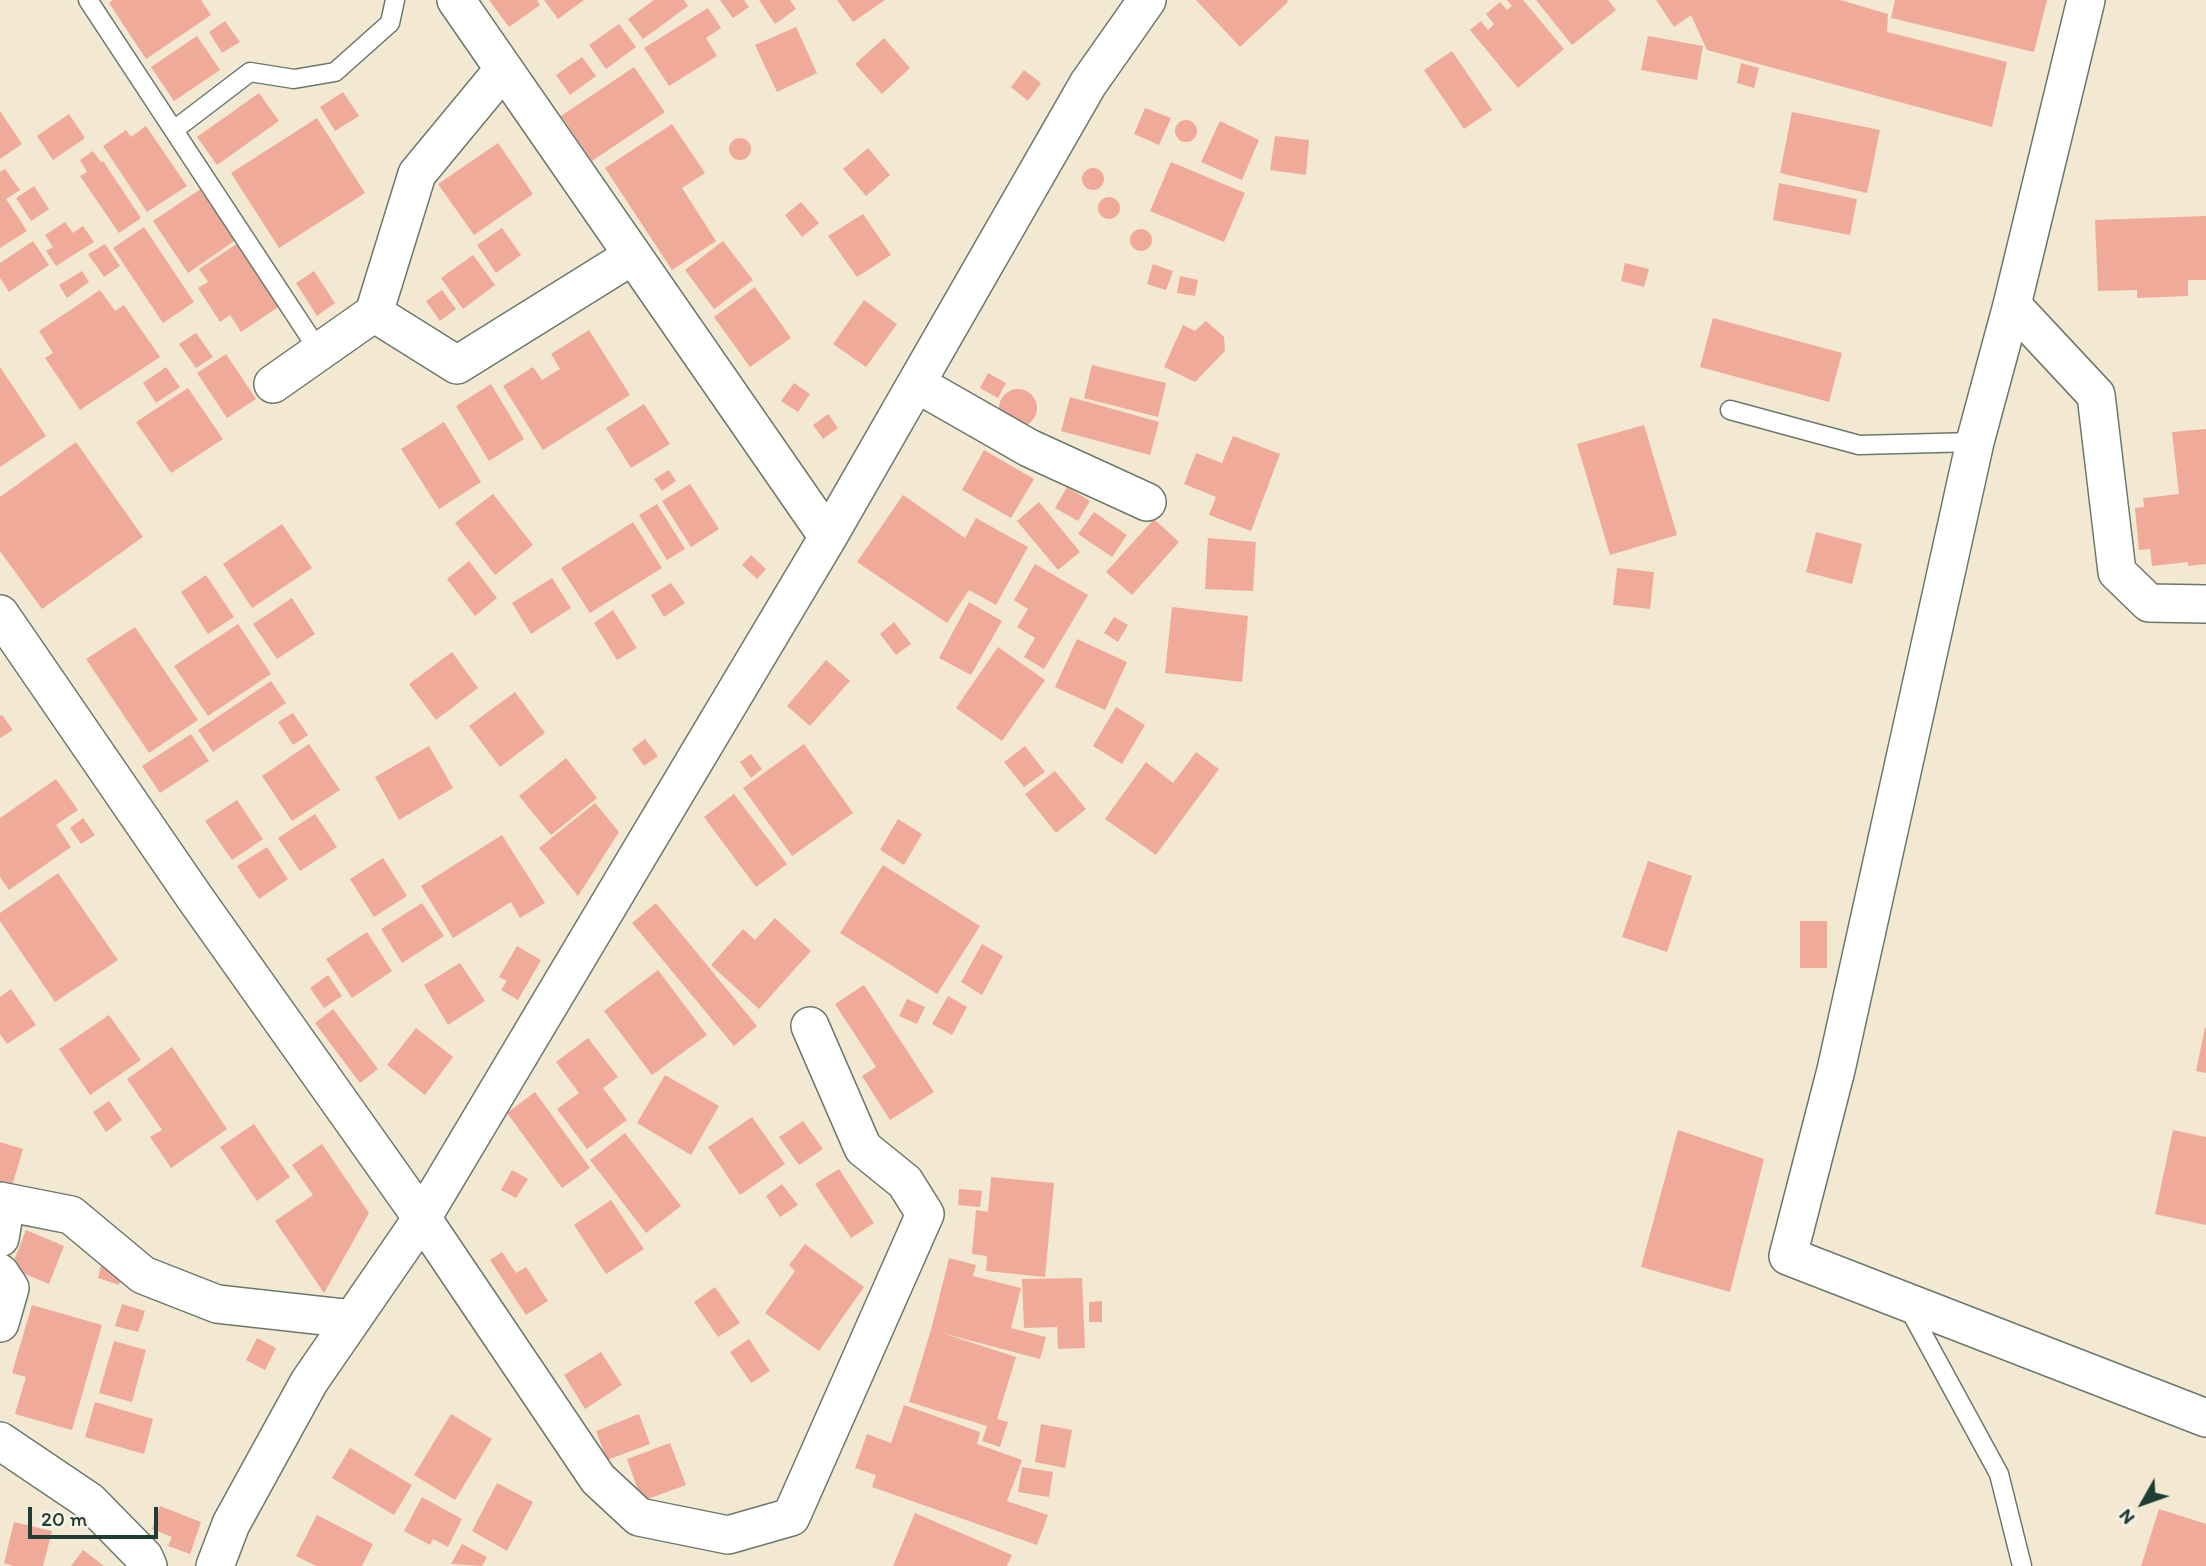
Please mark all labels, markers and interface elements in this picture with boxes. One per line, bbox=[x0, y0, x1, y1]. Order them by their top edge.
north arrow bbox=[2108, 1468, 2178, 1538]
scale bar bbox=[32, 1492, 161, 1536]
text: N bbox=[2114, 1505, 2139, 1529]
text: 20 m bbox=[41, 1506, 87, 1531]

